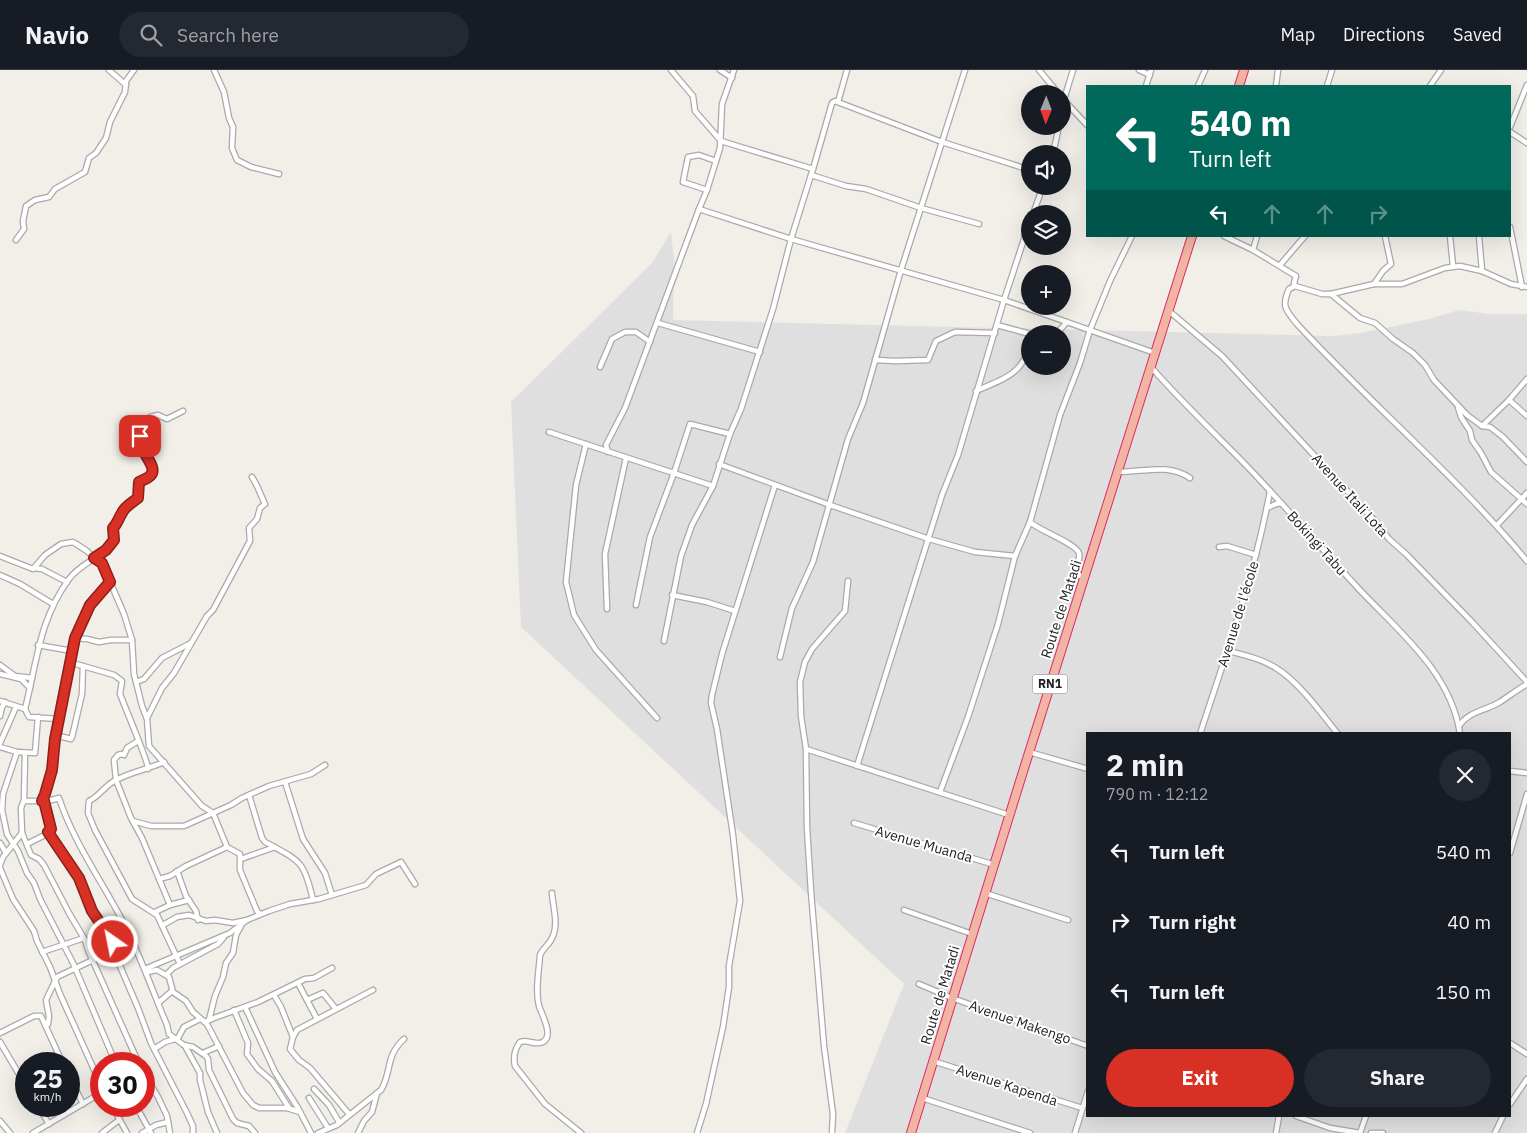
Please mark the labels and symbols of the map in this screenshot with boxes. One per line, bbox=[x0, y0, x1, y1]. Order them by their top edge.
north arrow bbox=[1021, 85, 1071, 135]
pin bbox=[119, 415, 161, 457]
street label: Avenue Itali Lota bbox=[1308, 450, 1392, 541]
street label: Bokingi Tabu bbox=[1283, 507, 1351, 579]
street label: Route de Matadi bbox=[1037, 558, 1085, 660]
street label: Avenue de l'école bbox=[1213, 558, 1263, 669]
road number: RN1 bbox=[1032, 674, 1068, 694]
street label: Avenue Muanda bbox=[873, 822, 975, 867]
position arrow bbox=[86, 915, 138, 967]
street label: Route de Matadi bbox=[916, 943, 964, 1047]
street label: Avenue Makengo bbox=[967, 996, 1074, 1048]
speed limit sign: 30 bbox=[90, 1052, 155, 1117]
street label: Avenue Kapenda bbox=[954, 1060, 1060, 1110]

